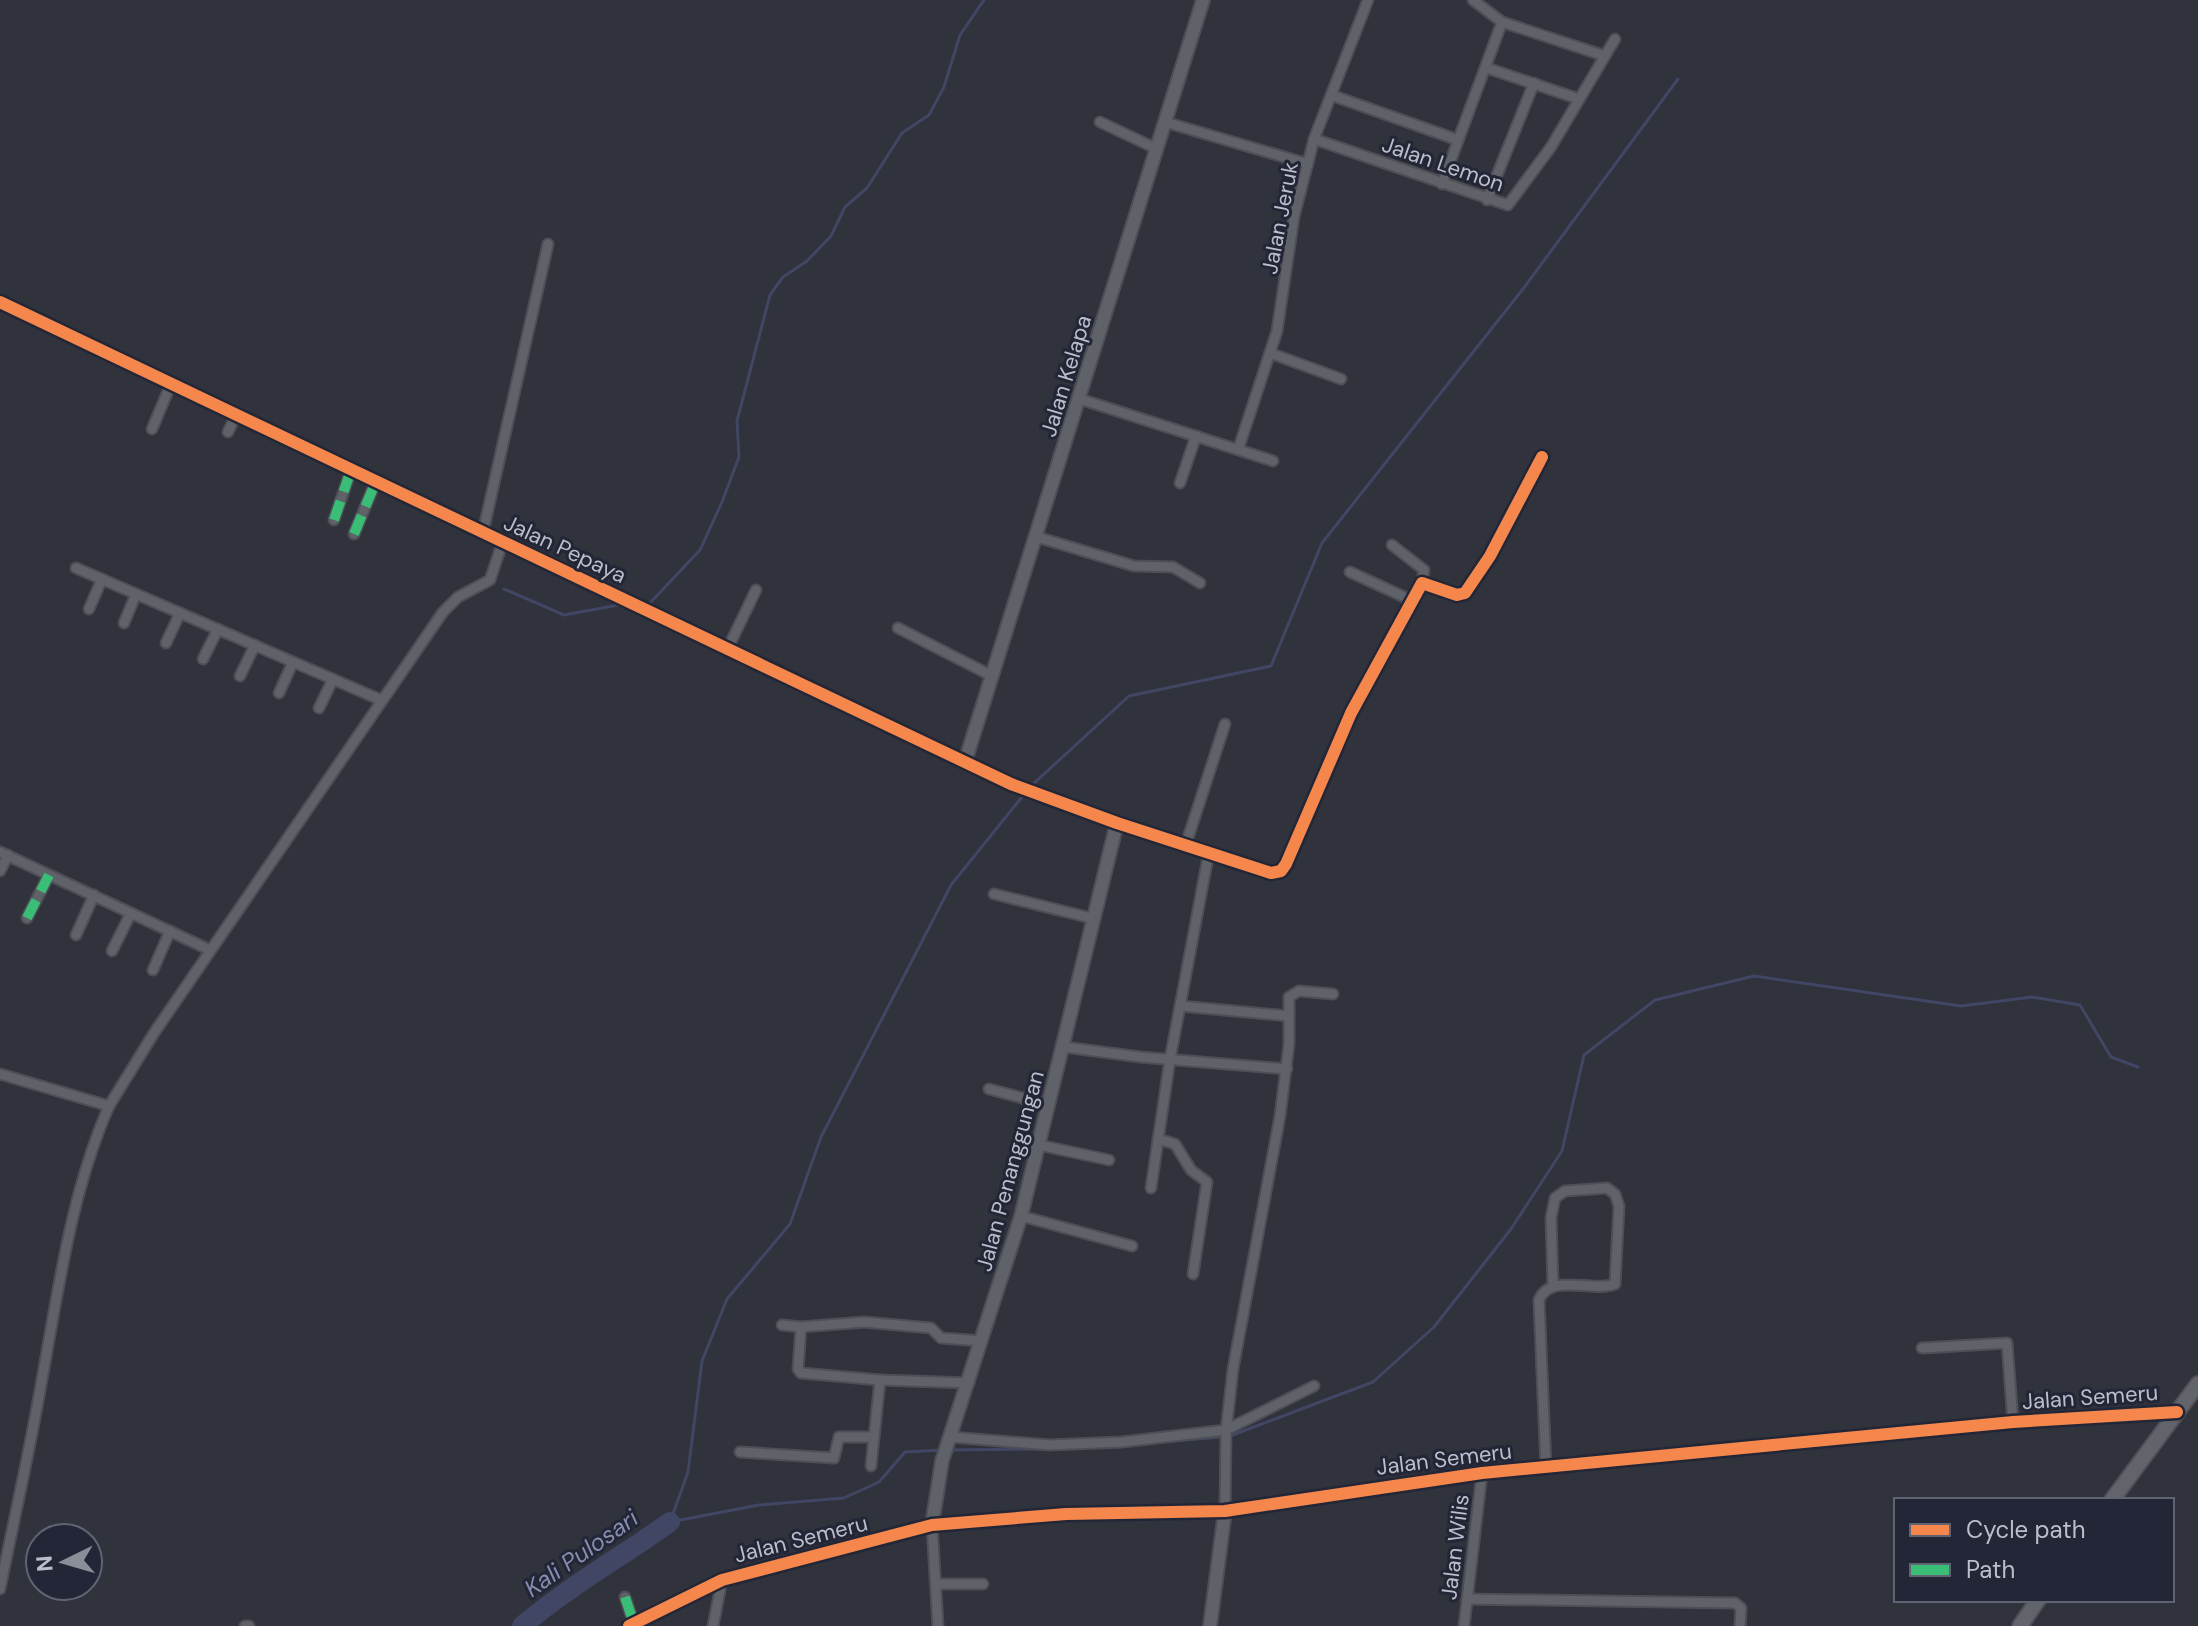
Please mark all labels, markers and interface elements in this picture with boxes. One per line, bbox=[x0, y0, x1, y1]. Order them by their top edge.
street label: Jalan Lemon bbox=[1378, 130, 1508, 198]
street label: Jalan Jeruk bbox=[1255, 159, 1305, 277]
street label: Jalan Kelapa bbox=[1034, 312, 1098, 440]
street label: Jalan Pepaya bbox=[499, 508, 631, 590]
street label: Jalan Penanggungan bbox=[969, 1067, 1051, 1275]
street label: Jalan Semeru bbox=[2021, 1378, 2159, 1416]
street label: Jalan Semeru bbox=[1375, 1436, 1513, 1482]
street label: Jalan Wilis bbox=[1434, 1493, 1476, 1601]
legend bbox=[1894, 1498, 2174, 1602]
water label: Kali Pulosari bbox=[518, 1502, 645, 1604]
street label: Jalan Semeru bbox=[731, 1508, 871, 1570]
text: Cycle path bbox=[1966, 1514, 2085, 1545]
north arrow bbox=[24, 1522, 104, 1602]
text: N bbox=[29, 1554, 60, 1573]
text: Path bbox=[1966, 1554, 2015, 1585]

